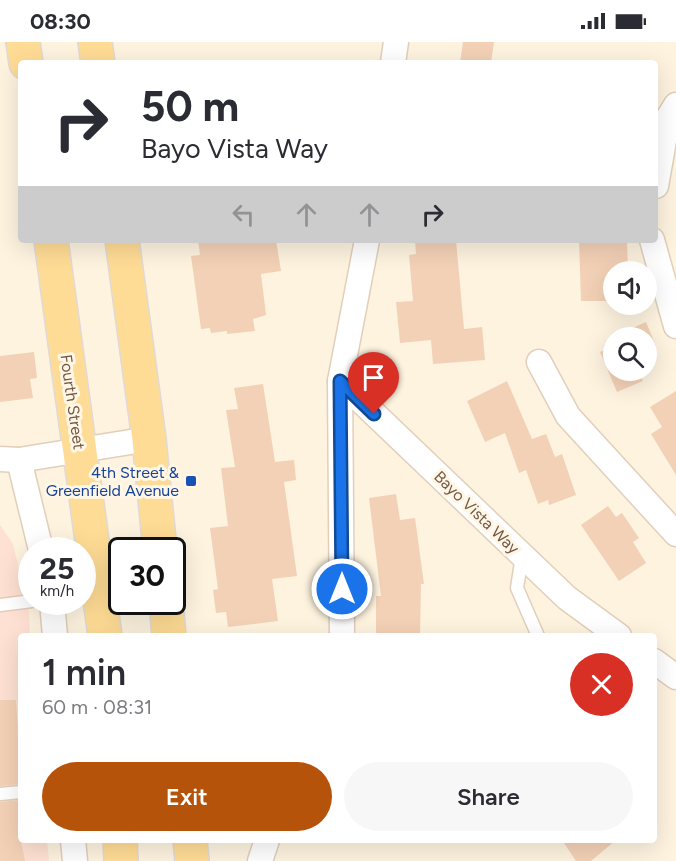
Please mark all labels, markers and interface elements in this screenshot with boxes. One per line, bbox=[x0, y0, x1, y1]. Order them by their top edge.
text: 08:30 bbox=[30, 8, 91, 35]
text: 50 m bbox=[141, 81, 239, 132]
icon: right bbox=[42, 84, 120, 162]
text: Bayo Vista Way bbox=[141, 132, 328, 165]
icon: left bbox=[227, 198, 260, 231]
icon: ahead bbox=[290, 198, 323, 231]
icon: ahead bbox=[353, 198, 386, 231]
icon: right bbox=[416, 198, 449, 231]
map controls bbox=[603, 261, 657, 381]
button: sound bbox=[603, 261, 657, 315]
button: search bbox=[603, 327, 657, 381]
pin bbox=[348, 352, 399, 414]
street label: Fourth Street bbox=[56, 353, 89, 451]
icon: arrive bbox=[357, 361, 390, 394]
place label: 4th Street & Greenfield Avenue bbox=[46, 463, 180, 500]
street label: Bayo Vista Way bbox=[430, 467, 524, 558]
marker: 4th Street & Greenfield Avenue bbox=[184, 474, 198, 488]
speed limit sign: 30 bbox=[108, 537, 186, 615]
text: 25 bbox=[40, 550, 74, 587]
position arrow bbox=[310, 557, 374, 621]
text: km/h bbox=[40, 582, 74, 600]
text: 1 min bbox=[42, 651, 126, 694]
button: close bbox=[570, 653, 633, 716]
text: 60 m · 08:31 bbox=[42, 695, 152, 719]
button: Exit bbox=[42, 762, 332, 831]
button: Share bbox=[344, 762, 633, 831]

